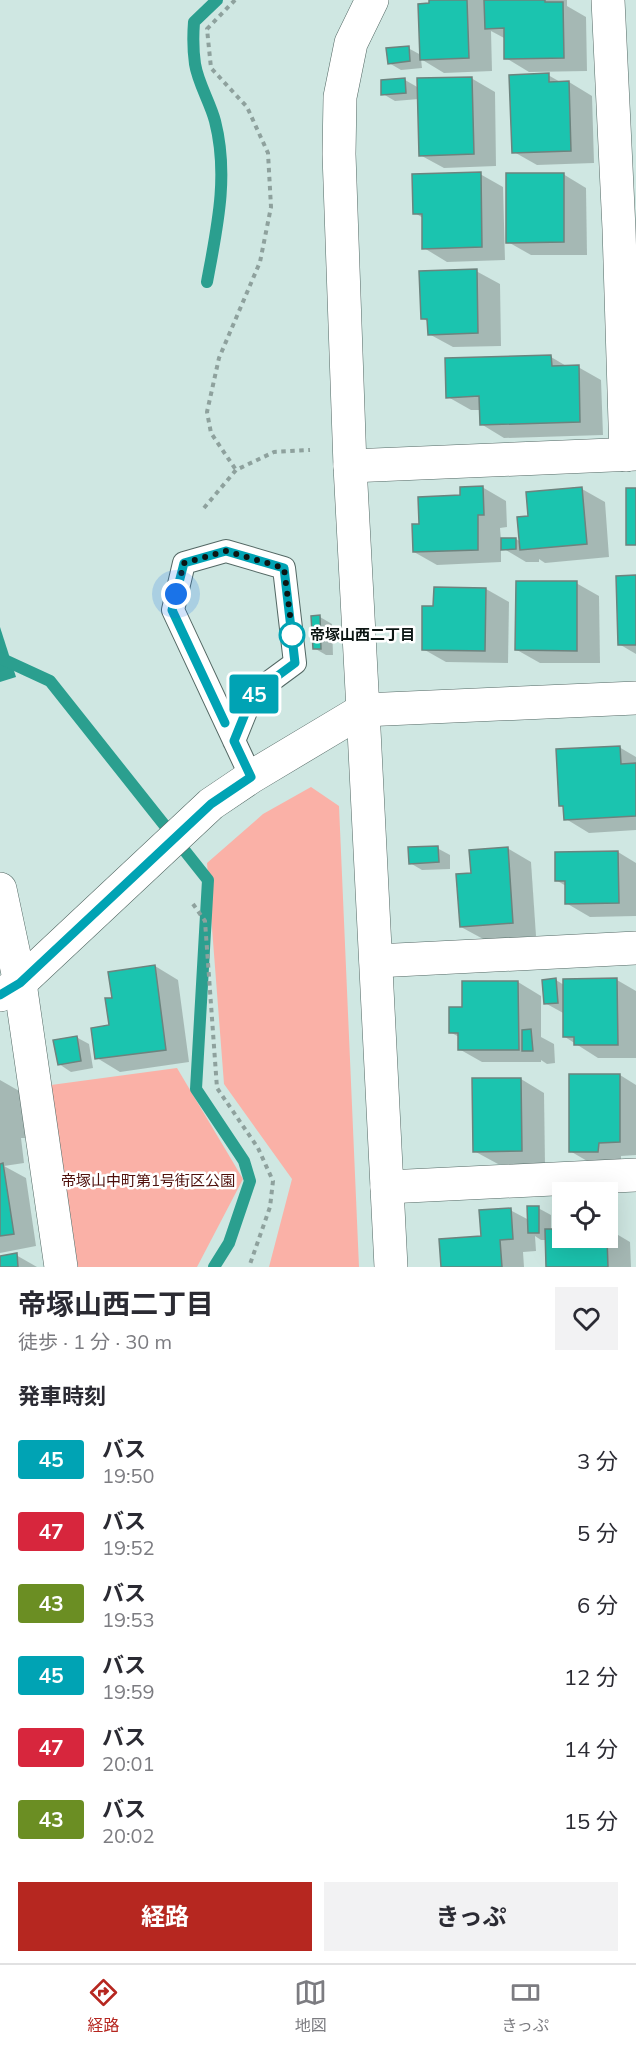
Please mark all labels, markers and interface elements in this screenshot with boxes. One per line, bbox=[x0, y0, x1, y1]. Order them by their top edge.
your location bbox=[161, 579, 191, 609]
marker: 帝塚山西二丁目 bbox=[279, 622, 305, 648]
place label: 帝塚山西二丁目 bbox=[310, 625, 415, 644]
line badge: 45 bbox=[227, 674, 281, 714]
text: 45 bbox=[241, 681, 267, 707]
park label: 帝塚山中町第1号街区公園 bbox=[61, 1171, 235, 1190]
map controls bbox=[552, 1182, 618, 1248]
button: locate bbox=[552, 1182, 618, 1248]
text: 帝塚山西二丁目 bbox=[18, 1286, 214, 1321]
button: heart bbox=[555, 1287, 618, 1350]
text: 徒歩 · 1 分 · 30 m bbox=[18, 1329, 172, 1354]
text: 発車時刻 bbox=[18, 1382, 106, 1410]
text: バス bbox=[102, 1435, 146, 1463]
text: 45 bbox=[38, 1446, 64, 1472]
text: 3 分 bbox=[577, 1447, 618, 1475]
text: 19:50 bbox=[102, 1463, 155, 1488]
text: バス bbox=[102, 1507, 146, 1535]
text: 47 bbox=[38, 1518, 64, 1544]
text: 5 分 bbox=[577, 1519, 618, 1547]
text: 19:52 bbox=[102, 1535, 155, 1560]
text: バス bbox=[102, 1579, 146, 1607]
text: 43 bbox=[38, 1590, 64, 1616]
text: 6 分 bbox=[577, 1591, 618, 1619]
text: 19:53 bbox=[102, 1607, 155, 1632]
text: バス bbox=[102, 1651, 146, 1679]
text: 45 bbox=[38, 1662, 64, 1688]
text: 12 分 bbox=[564, 1663, 618, 1691]
text: 19:59 bbox=[102, 1679, 155, 1704]
text: バス bbox=[102, 1723, 146, 1751]
text: 47 bbox=[38, 1734, 64, 1760]
text: 14 分 bbox=[564, 1735, 618, 1763]
text: 20:01 bbox=[102, 1751, 155, 1776]
text: バス bbox=[102, 1795, 146, 1823]
text: 43 bbox=[38, 1806, 64, 1832]
text: 15 分 bbox=[564, 1807, 618, 1835]
text: 20:02 bbox=[102, 1823, 155, 1848]
button: 経路 bbox=[18, 1882, 312, 1951]
button: きっぷ bbox=[324, 1882, 618, 1951]
tab: 経路 bbox=[87, 1976, 120, 2036]
tab: 地図 bbox=[294, 1976, 327, 2036]
tab: きっぷ bbox=[502, 1976, 549, 2036]

